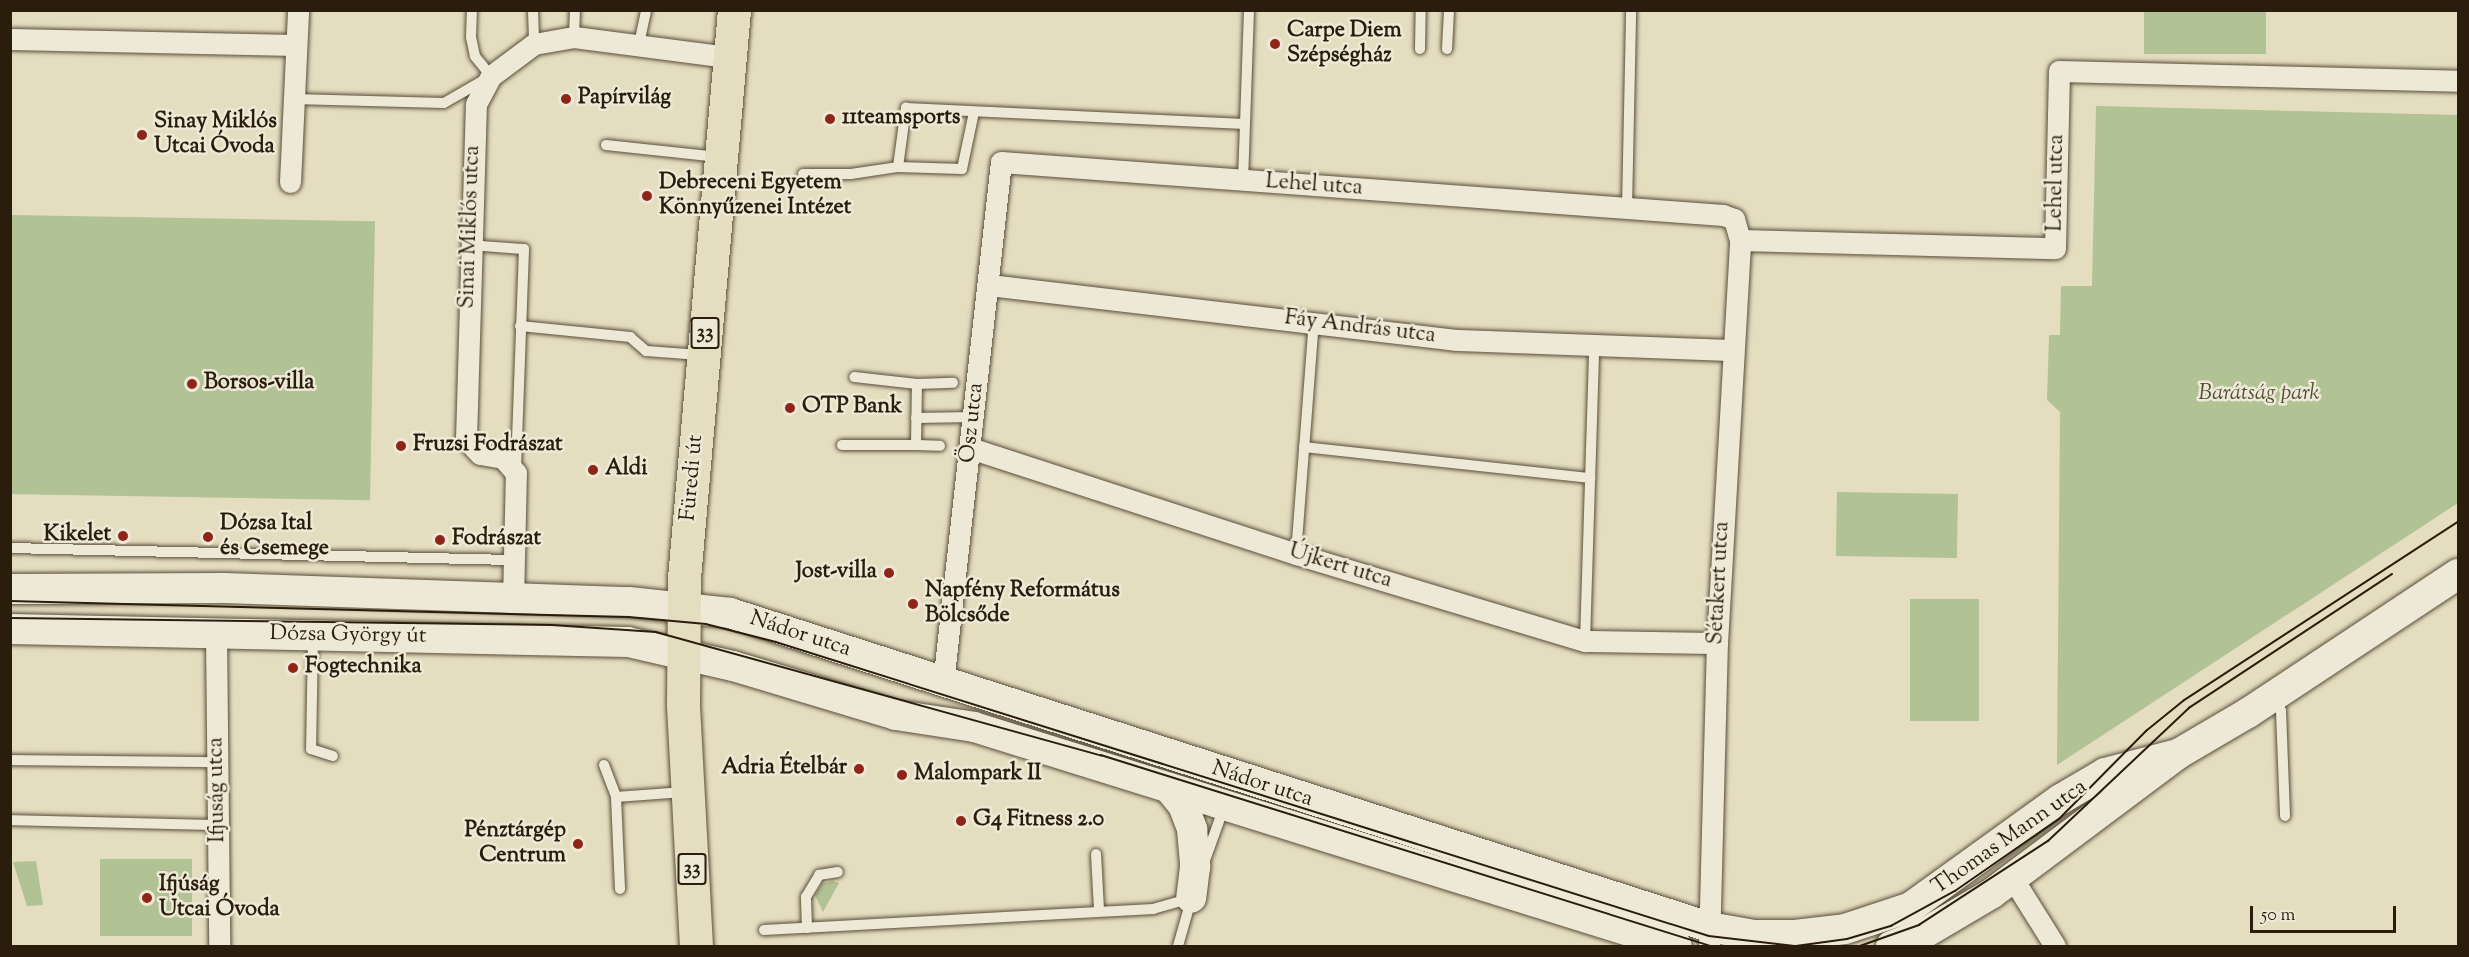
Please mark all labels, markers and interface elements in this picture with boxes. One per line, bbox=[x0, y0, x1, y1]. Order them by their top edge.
place label: Carpe Diem Szépségház bbox=[1287, 18, 1402, 70]
marker: Carpe Diem Szépségház bbox=[1268, 37, 1282, 51]
place label: Papírvilág bbox=[578, 86, 671, 112]
marker: Papírvilág bbox=[559, 92, 573, 106]
place label: 11teamsports bbox=[842, 106, 960, 132]
place label: Sinay Miklós Utcai Óvoda bbox=[154, 109, 277, 160]
marker: 11teamsports bbox=[823, 112, 837, 126]
marker: Sinay Miklós Utcai Óvoda bbox=[135, 128, 149, 142]
street label: Lehel utca bbox=[2043, 134, 2071, 232]
street label: Sinai Miklós utca bbox=[455, 145, 487, 309]
street label: Lehel utca bbox=[1265, 169, 1363, 203]
place label: Debreceni Egyetem Könnyűzenei Intézet bbox=[659, 170, 851, 222]
marker: Debreceni Egyetem Könnyűzenei Intézet bbox=[640, 189, 654, 203]
street label: Fáy András utca bbox=[1283, 306, 1437, 350]
road number: 33 bbox=[690, 315, 720, 351]
place label: Borsos-villa bbox=[204, 371, 314, 397]
marker: Borsos-villa bbox=[185, 377, 199, 391]
street label: Ösz utca bbox=[956, 381, 990, 465]
park label: Barátság park bbox=[2198, 382, 2320, 408]
place label: OTP Bank bbox=[802, 395, 902, 421]
marker: OTP Bank bbox=[783, 401, 797, 415]
place label: Fruzsi Fodrászat bbox=[413, 433, 563, 459]
street label: Füredi út bbox=[676, 434, 710, 522]
marker: Fruzsi Fodrászat bbox=[394, 439, 408, 453]
place label: Aldi bbox=[605, 457, 647, 483]
marker: Aldi bbox=[586, 463, 600, 477]
place label: Dózsa Ital és Csemege bbox=[220, 511, 329, 562]
street label: Sétakert utca bbox=[1704, 521, 1736, 645]
place label: Kikelet bbox=[44, 523, 111, 549]
place label: Fodrászat bbox=[452, 527, 541, 553]
marker: Kikelet bbox=[116, 529, 130, 543]
marker: Dózsa Ital és Csemege bbox=[201, 530, 215, 544]
marker: Fodrászat bbox=[433, 533, 447, 547]
street label: Újkert utca bbox=[1285, 539, 1395, 595]
place label: Jost-villa bbox=[795, 560, 877, 586]
marker: Jost-villa bbox=[882, 566, 896, 580]
place label: Napfény Református Bölcsőde bbox=[925, 578, 1120, 630]
marker: Napfény Református Bölcsőde bbox=[906, 597, 920, 611]
street label: Nádor utca bbox=[746, 606, 854, 664]
street label: Dózsa György út bbox=[269, 621, 427, 651]
place label: Fogtechnika bbox=[305, 655, 422, 681]
marker: Fogtechnika bbox=[286, 661, 300, 675]
street label: Ifjuság utca bbox=[204, 737, 232, 843]
place label: Adria Ételbár bbox=[721, 756, 847, 782]
street label: Nádor utca bbox=[1208, 756, 1316, 814]
marker: Adria Ételbár bbox=[852, 762, 866, 776]
place label: Malompark II bbox=[914, 762, 1042, 788]
marker: Malompark II bbox=[895, 768, 909, 782]
street label: Thomas Mann utca bbox=[1927, 775, 2093, 901]
place label: G4 Fitness 2.0 bbox=[973, 808, 1104, 834]
marker: G4 Fitness 2.0 bbox=[954, 814, 968, 828]
place label: Pénztárgép Centrum bbox=[464, 818, 566, 870]
marker: Pénztárgép Centrum bbox=[571, 837, 585, 851]
road number: 33 bbox=[677, 851, 707, 887]
place label: Ifjúság Utcai Óvoda bbox=[159, 872, 280, 924]
marker: Ifjúság Utcai Óvoda bbox=[140, 891, 154, 905]
scale bar bbox=[2253, 894, 2398, 932]
text: 50 m bbox=[2261, 903, 2295, 929]

